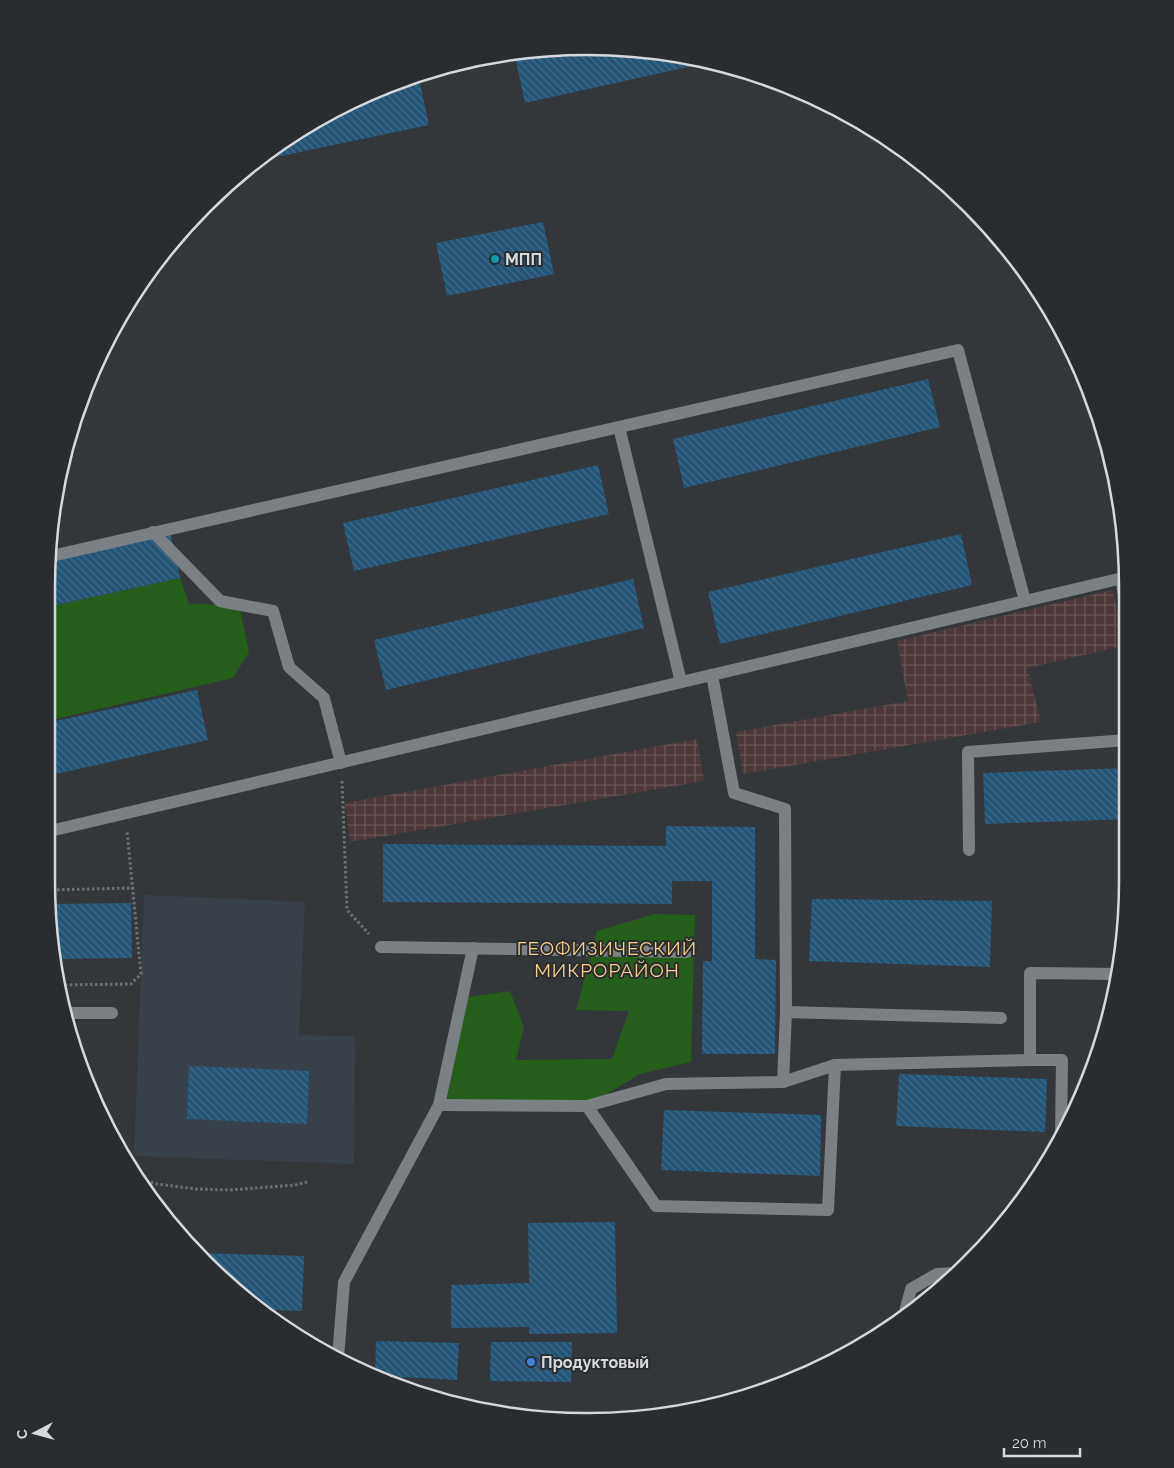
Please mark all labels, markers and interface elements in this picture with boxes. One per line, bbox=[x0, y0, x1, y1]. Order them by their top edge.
place label: МПП bbox=[505, 250, 542, 269]
marker: МПП bbox=[489, 253, 501, 265]
district label: ГЕОФИЗИЧЕСКИЙ МИКРОРАЙОН bbox=[517, 937, 697, 981]
place label: Продуктовый bbox=[541, 1353, 649, 1372]
marker: Продуктовый bbox=[525, 1356, 537, 1368]
north arrow bbox=[10, 1408, 60, 1458]
scale bar bbox=[1004, 1426, 1080, 1458]
text: С bbox=[14, 1428, 31, 1440]
text: 20 m bbox=[1012, 1434, 1047, 1452]

